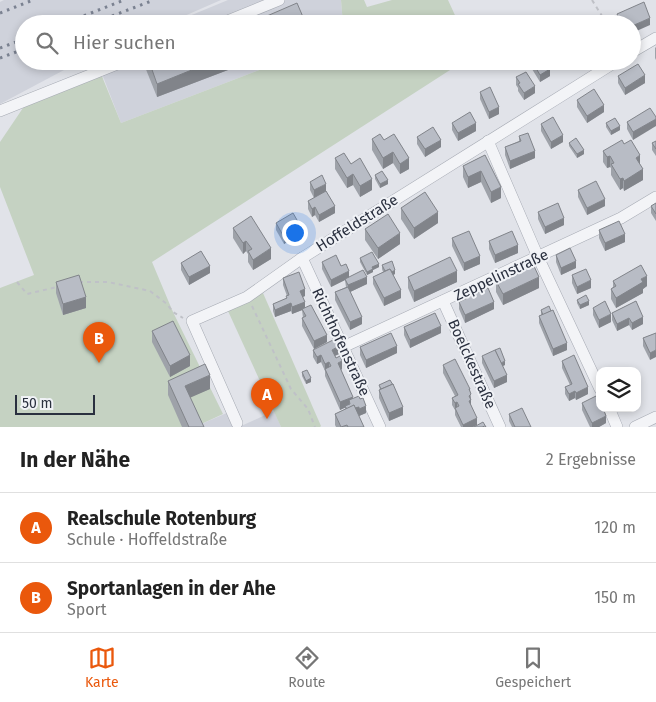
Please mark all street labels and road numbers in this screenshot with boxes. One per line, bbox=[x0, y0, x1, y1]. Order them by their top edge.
street label: Hoffeldstraße bbox=[313, 191, 401, 255]
street label: Zeppelinstraße bbox=[451, 245, 551, 305]
street label: Richthofenstraße bbox=[308, 285, 374, 399]
street label: Boelckestraße bbox=[444, 316, 500, 412]

